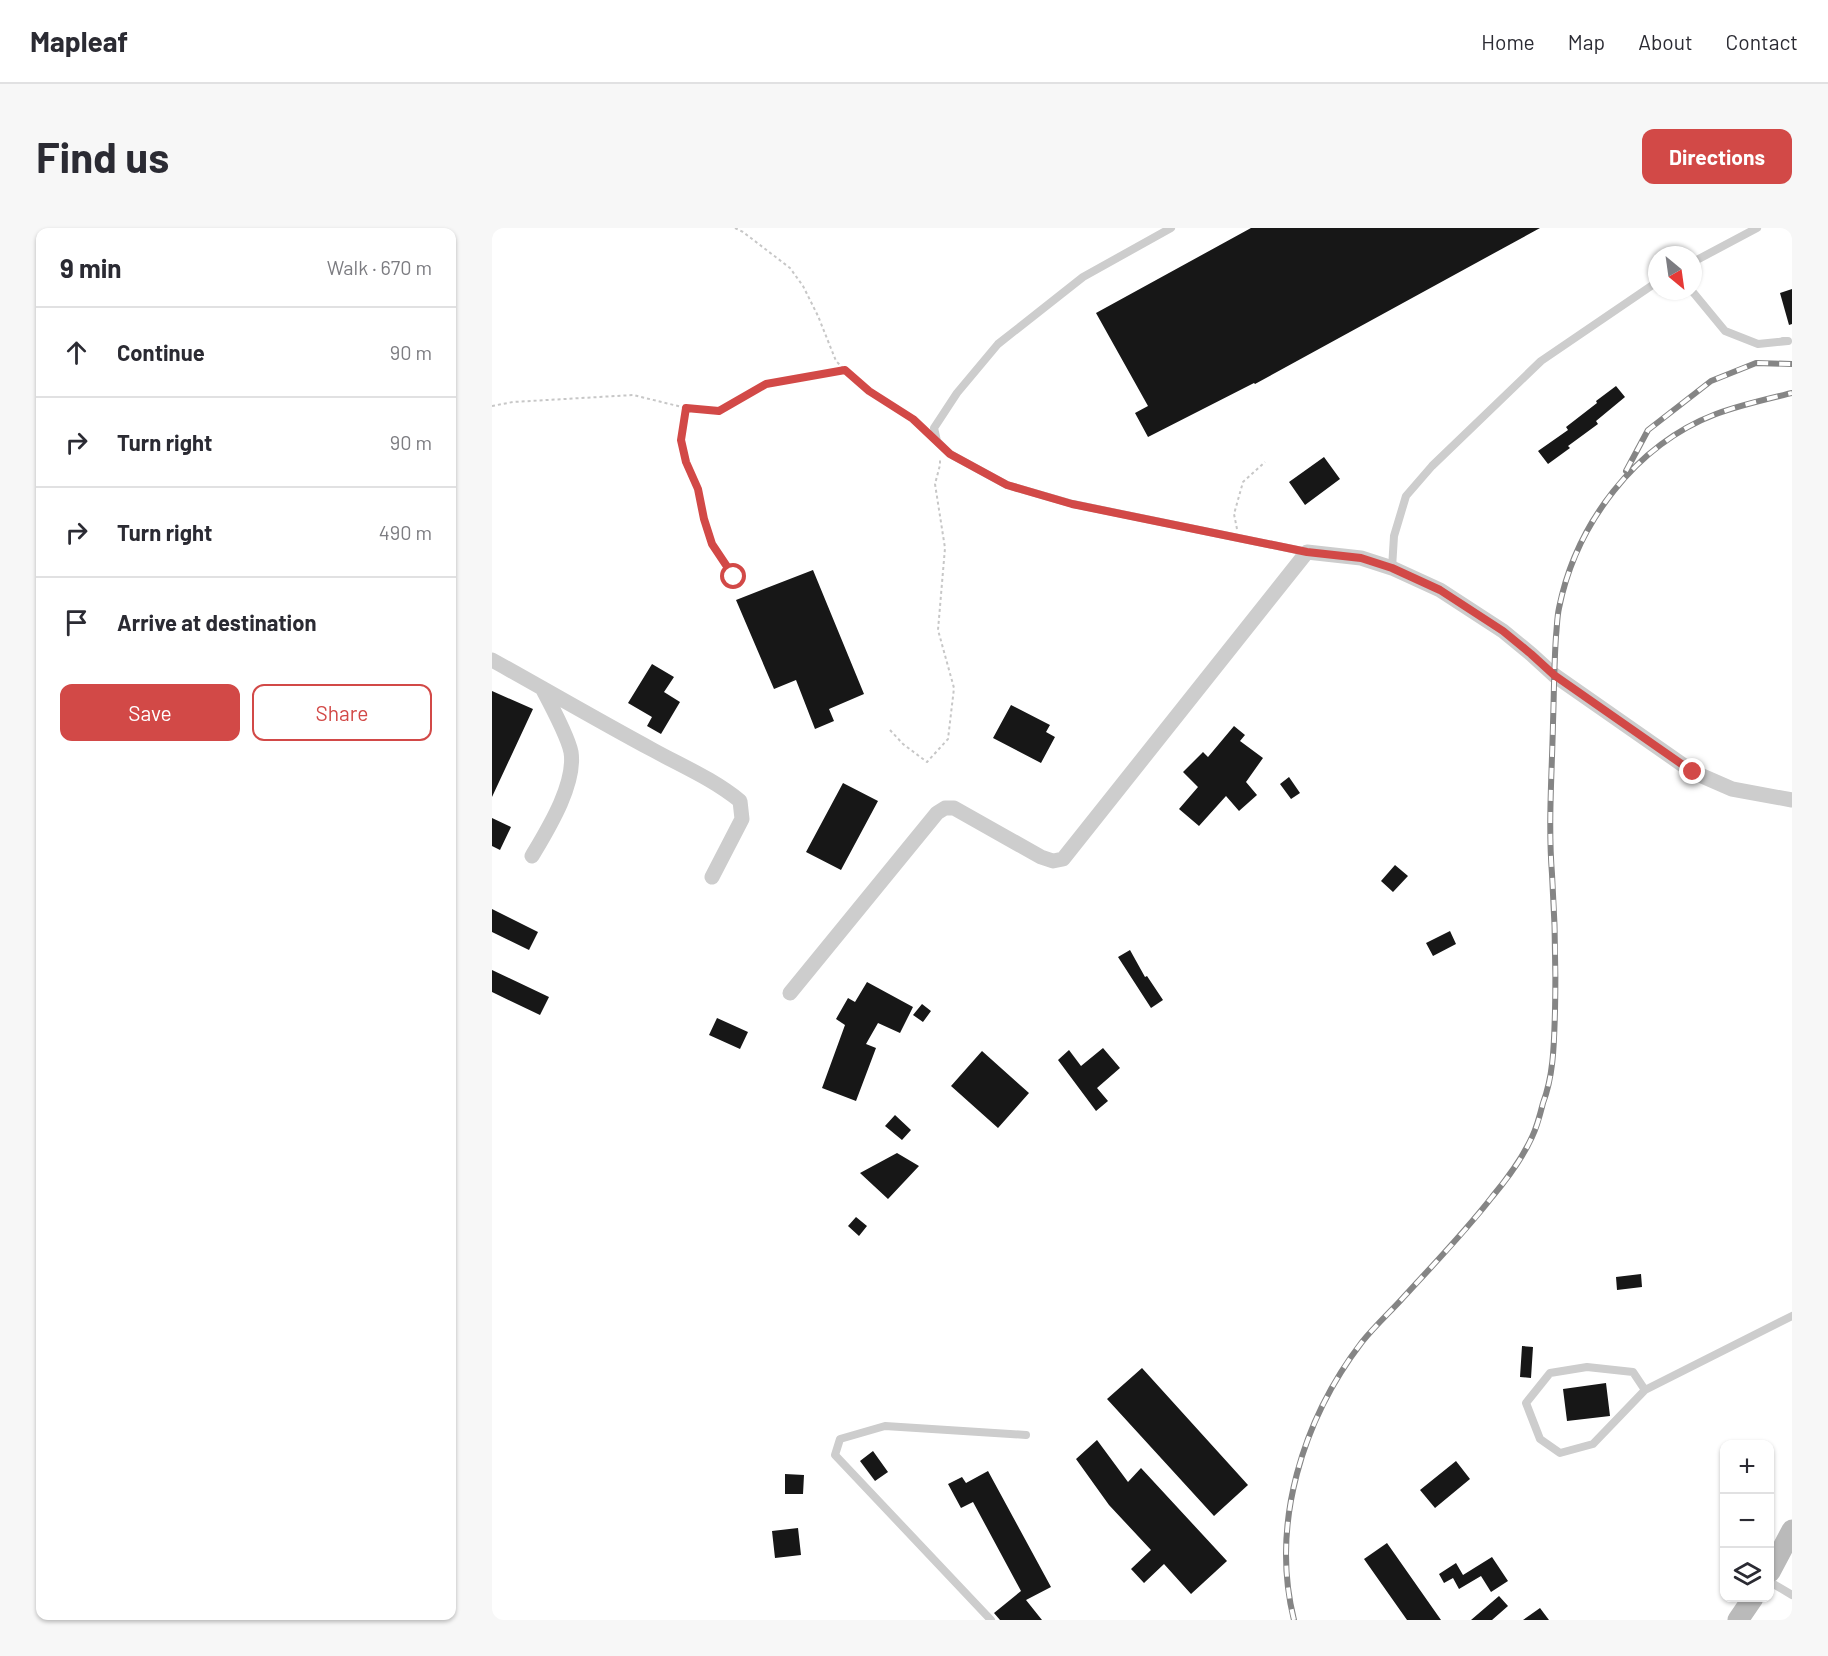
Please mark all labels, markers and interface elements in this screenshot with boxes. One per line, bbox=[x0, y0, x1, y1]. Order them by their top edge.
text: Mapleaf bbox=[30, 24, 128, 58]
text: Home bbox=[1481, 29, 1535, 54]
text: Map bbox=[1568, 29, 1605, 54]
text: About bbox=[1638, 29, 1693, 54]
text: Contact bbox=[1726, 29, 1798, 54]
button: Directions bbox=[1642, 129, 1792, 184]
text: Find us bbox=[36, 131, 169, 181]
north arrow bbox=[1648, 246, 1702, 300]
text: 9 min bbox=[60, 252, 122, 283]
text: Walk · 670 m bbox=[327, 255, 432, 279]
icon: ahead bbox=[60, 336, 93, 369]
text: Continue bbox=[117, 339, 205, 365]
text: 90 m bbox=[390, 340, 432, 364]
icon: right bbox=[60, 426, 93, 459]
text: Turn right bbox=[117, 429, 212, 455]
text: 90 m bbox=[390, 430, 432, 454]
icon: right bbox=[60, 516, 93, 549]
text: Turn right bbox=[117, 519, 212, 545]
text: 490 m bbox=[379, 520, 432, 544]
route start bbox=[720, 563, 746, 589]
icon: arrive bbox=[60, 606, 93, 639]
text: Arrive at destination bbox=[117, 609, 316, 635]
button: Save bbox=[60, 684, 240, 741]
button: Share bbox=[252, 684, 432, 741]
route end bbox=[1679, 758, 1705, 784]
map controls bbox=[1720, 1440, 1774, 1602]
button: + bbox=[1720, 1440, 1774, 1494]
button: − bbox=[1720, 1494, 1774, 1548]
button: layers bbox=[1720, 1548, 1774, 1602]

